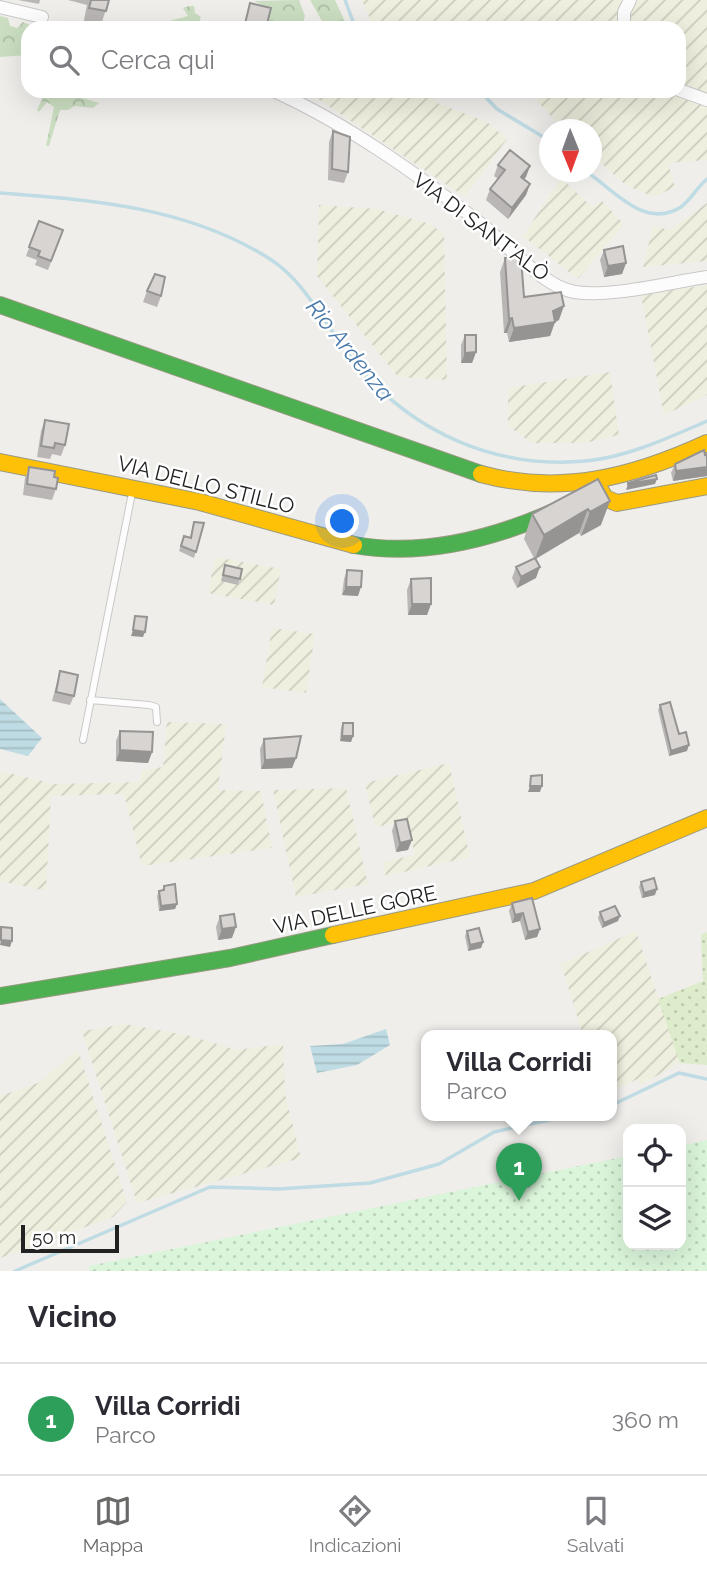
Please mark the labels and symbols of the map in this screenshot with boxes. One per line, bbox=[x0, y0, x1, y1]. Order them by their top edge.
north arrow bbox=[539, 119, 602, 182]
street label: VIA DI SANT'ALÒ bbox=[408, 167, 554, 286]
water label: Rio Ardenza bbox=[301, 293, 400, 406]
street label: VIA DELLO STILLO bbox=[115, 450, 297, 519]
your location bbox=[325, 504, 359, 538]
street label: VIA DELLE GORE bbox=[271, 880, 439, 939]
pin: 1 bbox=[496, 1143, 542, 1201]
scale bar bbox=[21, 1222, 119, 1254]

